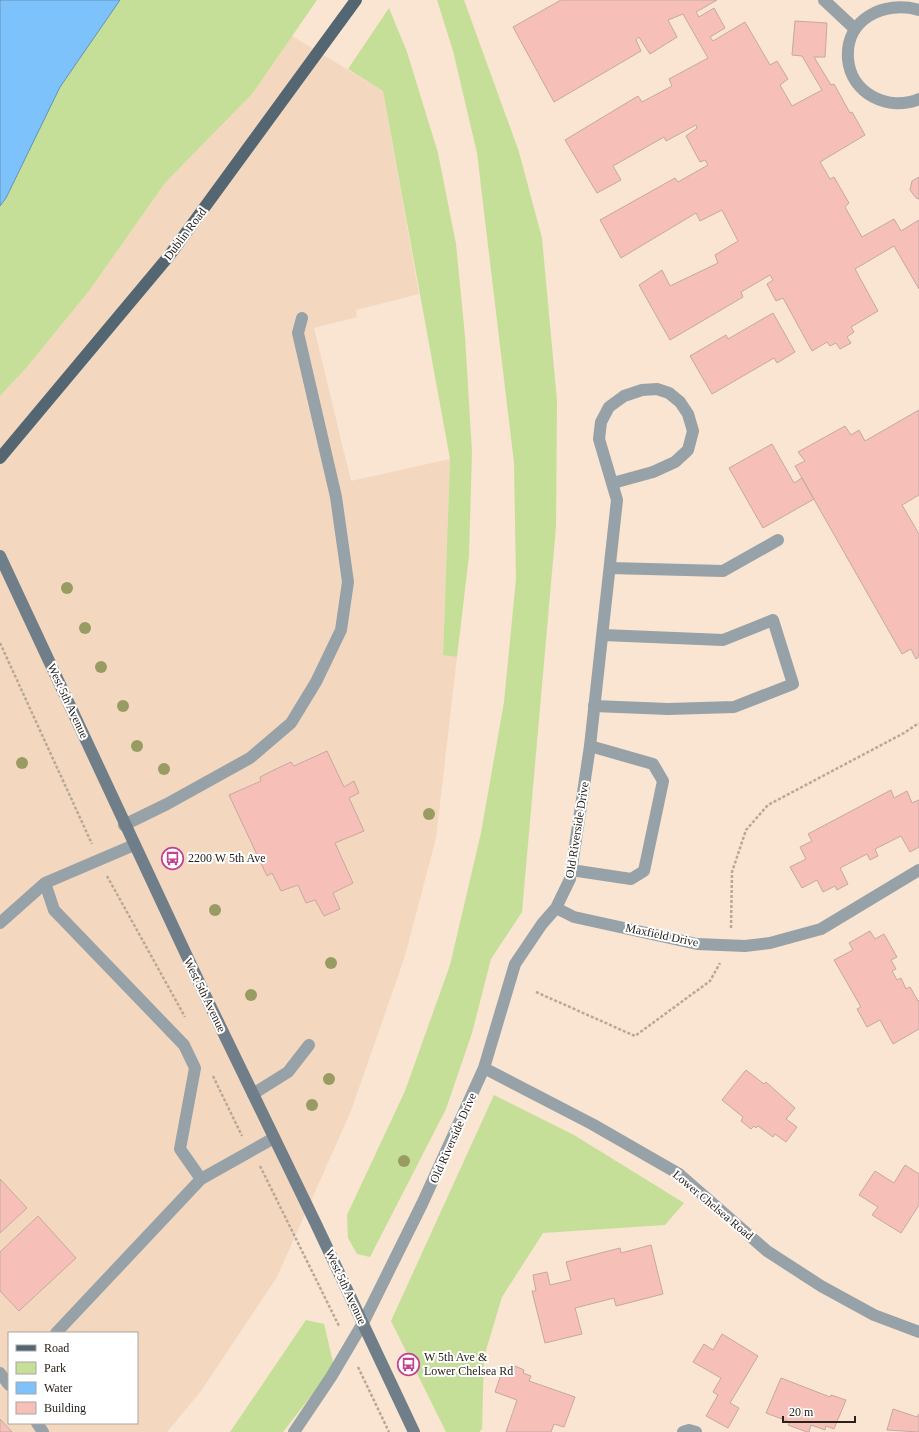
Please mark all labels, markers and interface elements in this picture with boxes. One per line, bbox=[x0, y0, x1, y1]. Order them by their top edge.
street label: Dublin Road bbox=[161, 205, 209, 263]
street label: West 5th Avenue bbox=[45, 661, 91, 741]
street label: Old Riverside Drive bbox=[562, 781, 592, 879]
bus stop icon: 2200 W 5th Ave bbox=[160, 845, 186, 871]
place label: 2200 W 5th Ave bbox=[188, 851, 266, 865]
street label: Maxfield Drive bbox=[624, 920, 700, 950]
street label: West 5th Avenue bbox=[181, 956, 229, 1034]
street label: Old Riverside Drive bbox=[427, 1091, 479, 1185]
street label: Lower Chelsea Road bbox=[670, 1167, 756, 1243]
street label: West 5th Avenue bbox=[323, 1247, 369, 1327]
legend bbox=[8, 1332, 138, 1424]
text: Road bbox=[44, 1341, 69, 1355]
place label: W 5th Ave & Lower Chelsea Rd bbox=[424, 1350, 513, 1378]
bus stop icon: W 5th Ave & Lower Chelsea Rd bbox=[396, 1351, 422, 1377]
text: Park bbox=[44, 1361, 66, 1375]
text: Water bbox=[44, 1381, 72, 1395]
scale bar bbox=[783, 1398, 855, 1424]
text: Building bbox=[44, 1401, 86, 1415]
text: 20 m bbox=[789, 1405, 814, 1419]

